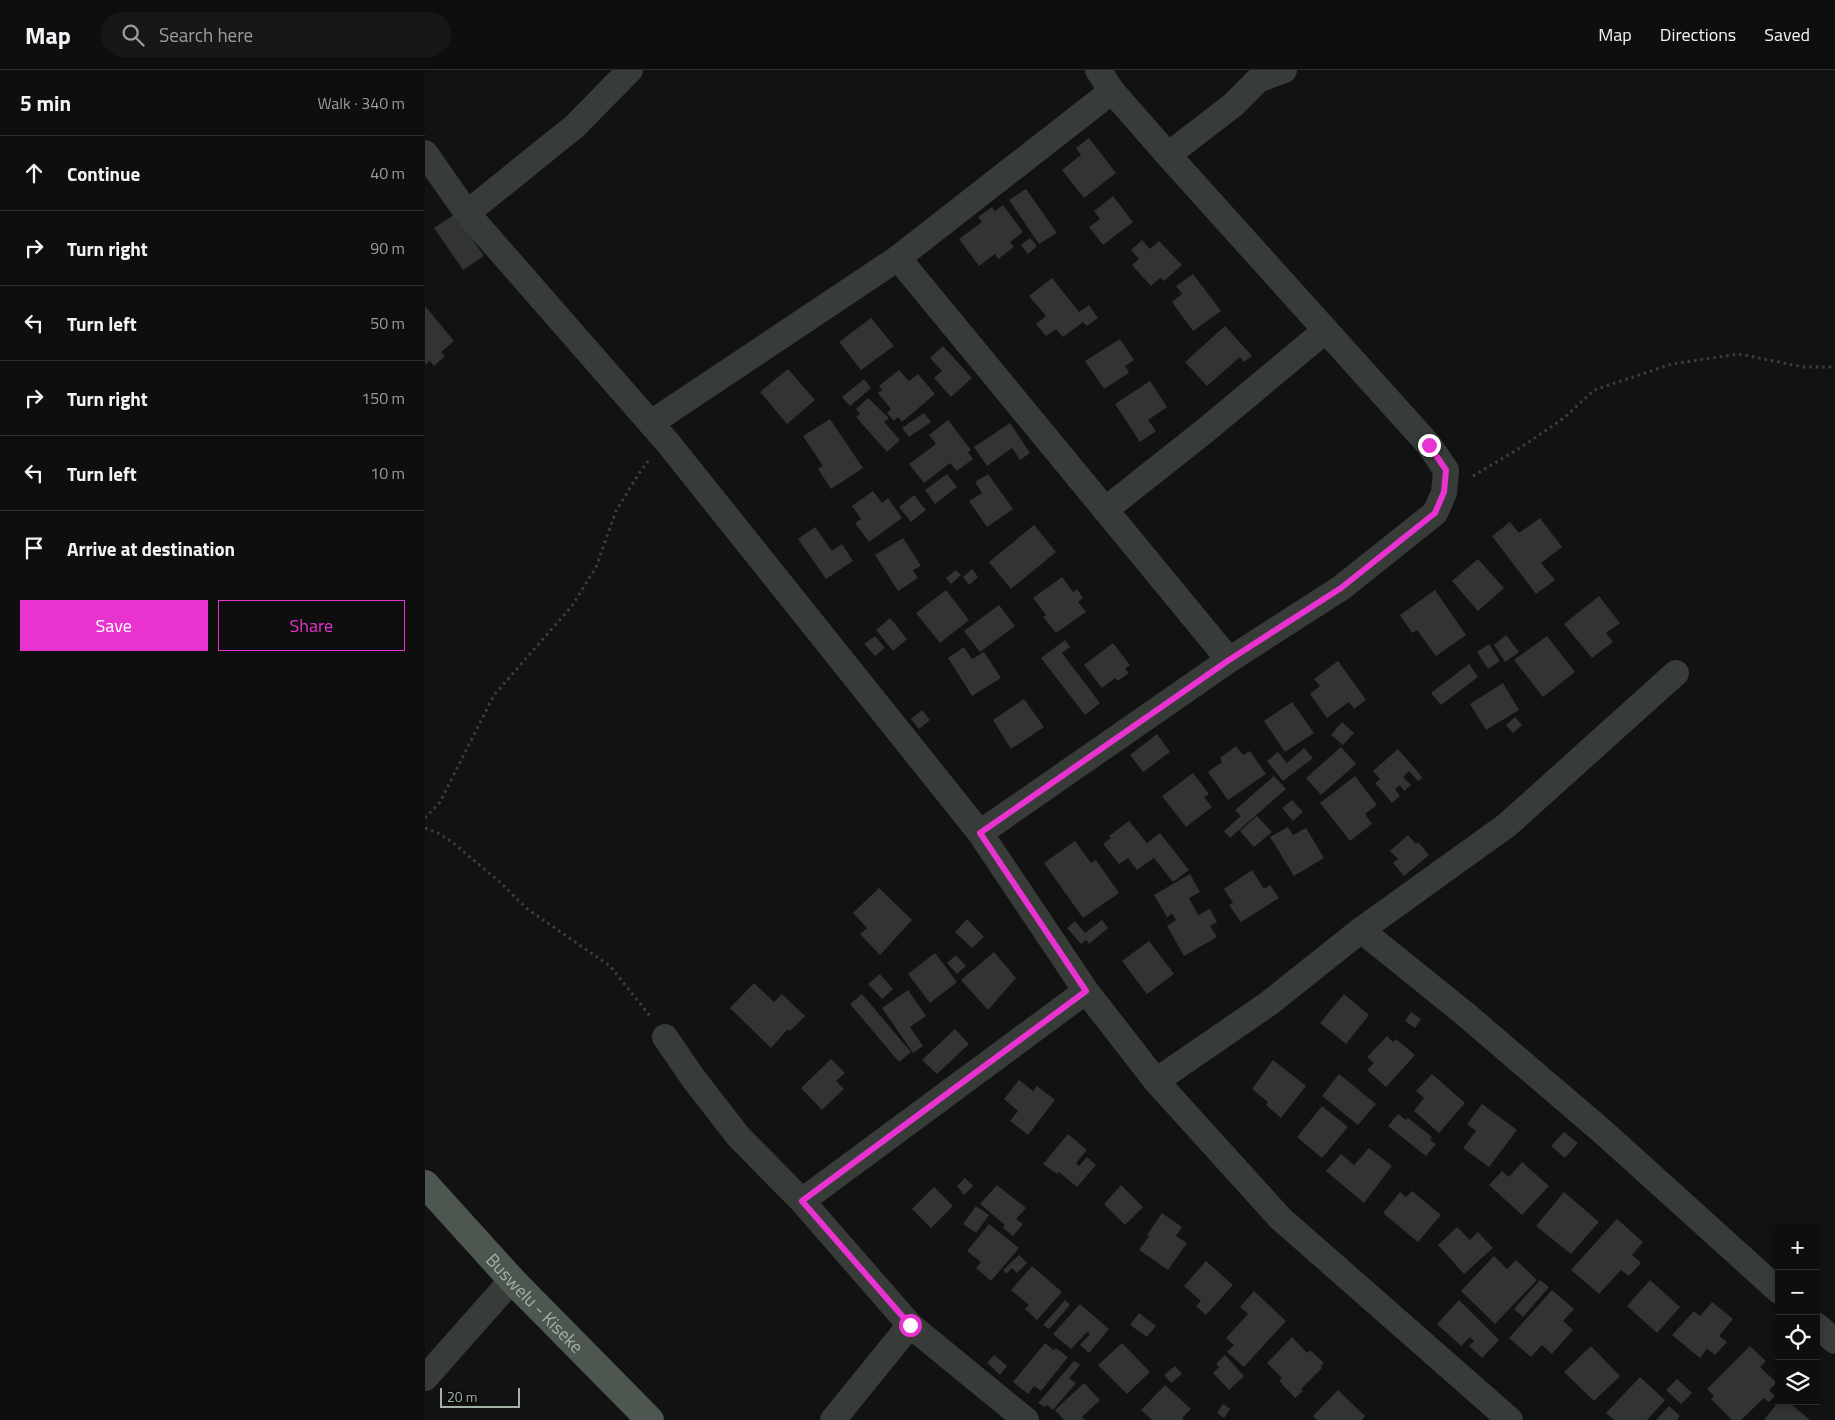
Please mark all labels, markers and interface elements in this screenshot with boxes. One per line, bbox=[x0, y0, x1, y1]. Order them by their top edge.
search box bbox=[101, 12, 451, 57]
text: Map bbox=[25, 17, 71, 53]
text: Search here bbox=[159, 20, 253, 49]
icon: search bbox=[119, 21, 147, 49]
text: Map bbox=[1598, 21, 1632, 48]
text: Directions bbox=[1660, 21, 1736, 48]
text: Saved bbox=[1764, 21, 1810, 48]
text: 5 min bbox=[20, 87, 71, 119]
text: Walk · 340 m bbox=[317, 91, 405, 115]
icon: ahead bbox=[20, 159, 48, 187]
text: Continue bbox=[67, 159, 140, 188]
text: 40 m bbox=[370, 161, 405, 185]
icon: right bbox=[20, 234, 48, 262]
text: Turn right bbox=[67, 234, 148, 263]
text: 90 m bbox=[370, 236, 405, 260]
icon: left bbox=[20, 309, 48, 337]
text: Turn left bbox=[67, 309, 137, 338]
text: 50 m bbox=[370, 311, 405, 335]
icon: right bbox=[20, 384, 48, 412]
text: Turn right bbox=[67, 384, 148, 413]
text: 150 m bbox=[361, 386, 405, 410]
route end bbox=[1418, 434, 1441, 457]
icon: left bbox=[20, 459, 48, 487]
text: Turn left bbox=[67, 459, 137, 488]
text: 10 m bbox=[370, 461, 405, 485]
icon: arrive bbox=[20, 534, 48, 562]
text: Arrive at destination bbox=[67, 534, 235, 563]
button: Save bbox=[20, 600, 208, 651]
button: Share bbox=[218, 600, 405, 651]
map controls bbox=[1775, 1225, 1820, 1405]
button: + bbox=[1775, 1225, 1820, 1270]
street label: Buswelu - Kiseke bbox=[480, 1247, 590, 1359]
button: − bbox=[1775, 1270, 1820, 1315]
route start bbox=[899, 1314, 922, 1337]
button: locate bbox=[1775, 1315, 1820, 1360]
button: layers bbox=[1775, 1360, 1820, 1405]
scale bar bbox=[440, 1385, 520, 1408]
text: 20 m bbox=[447, 1386, 477, 1407]

